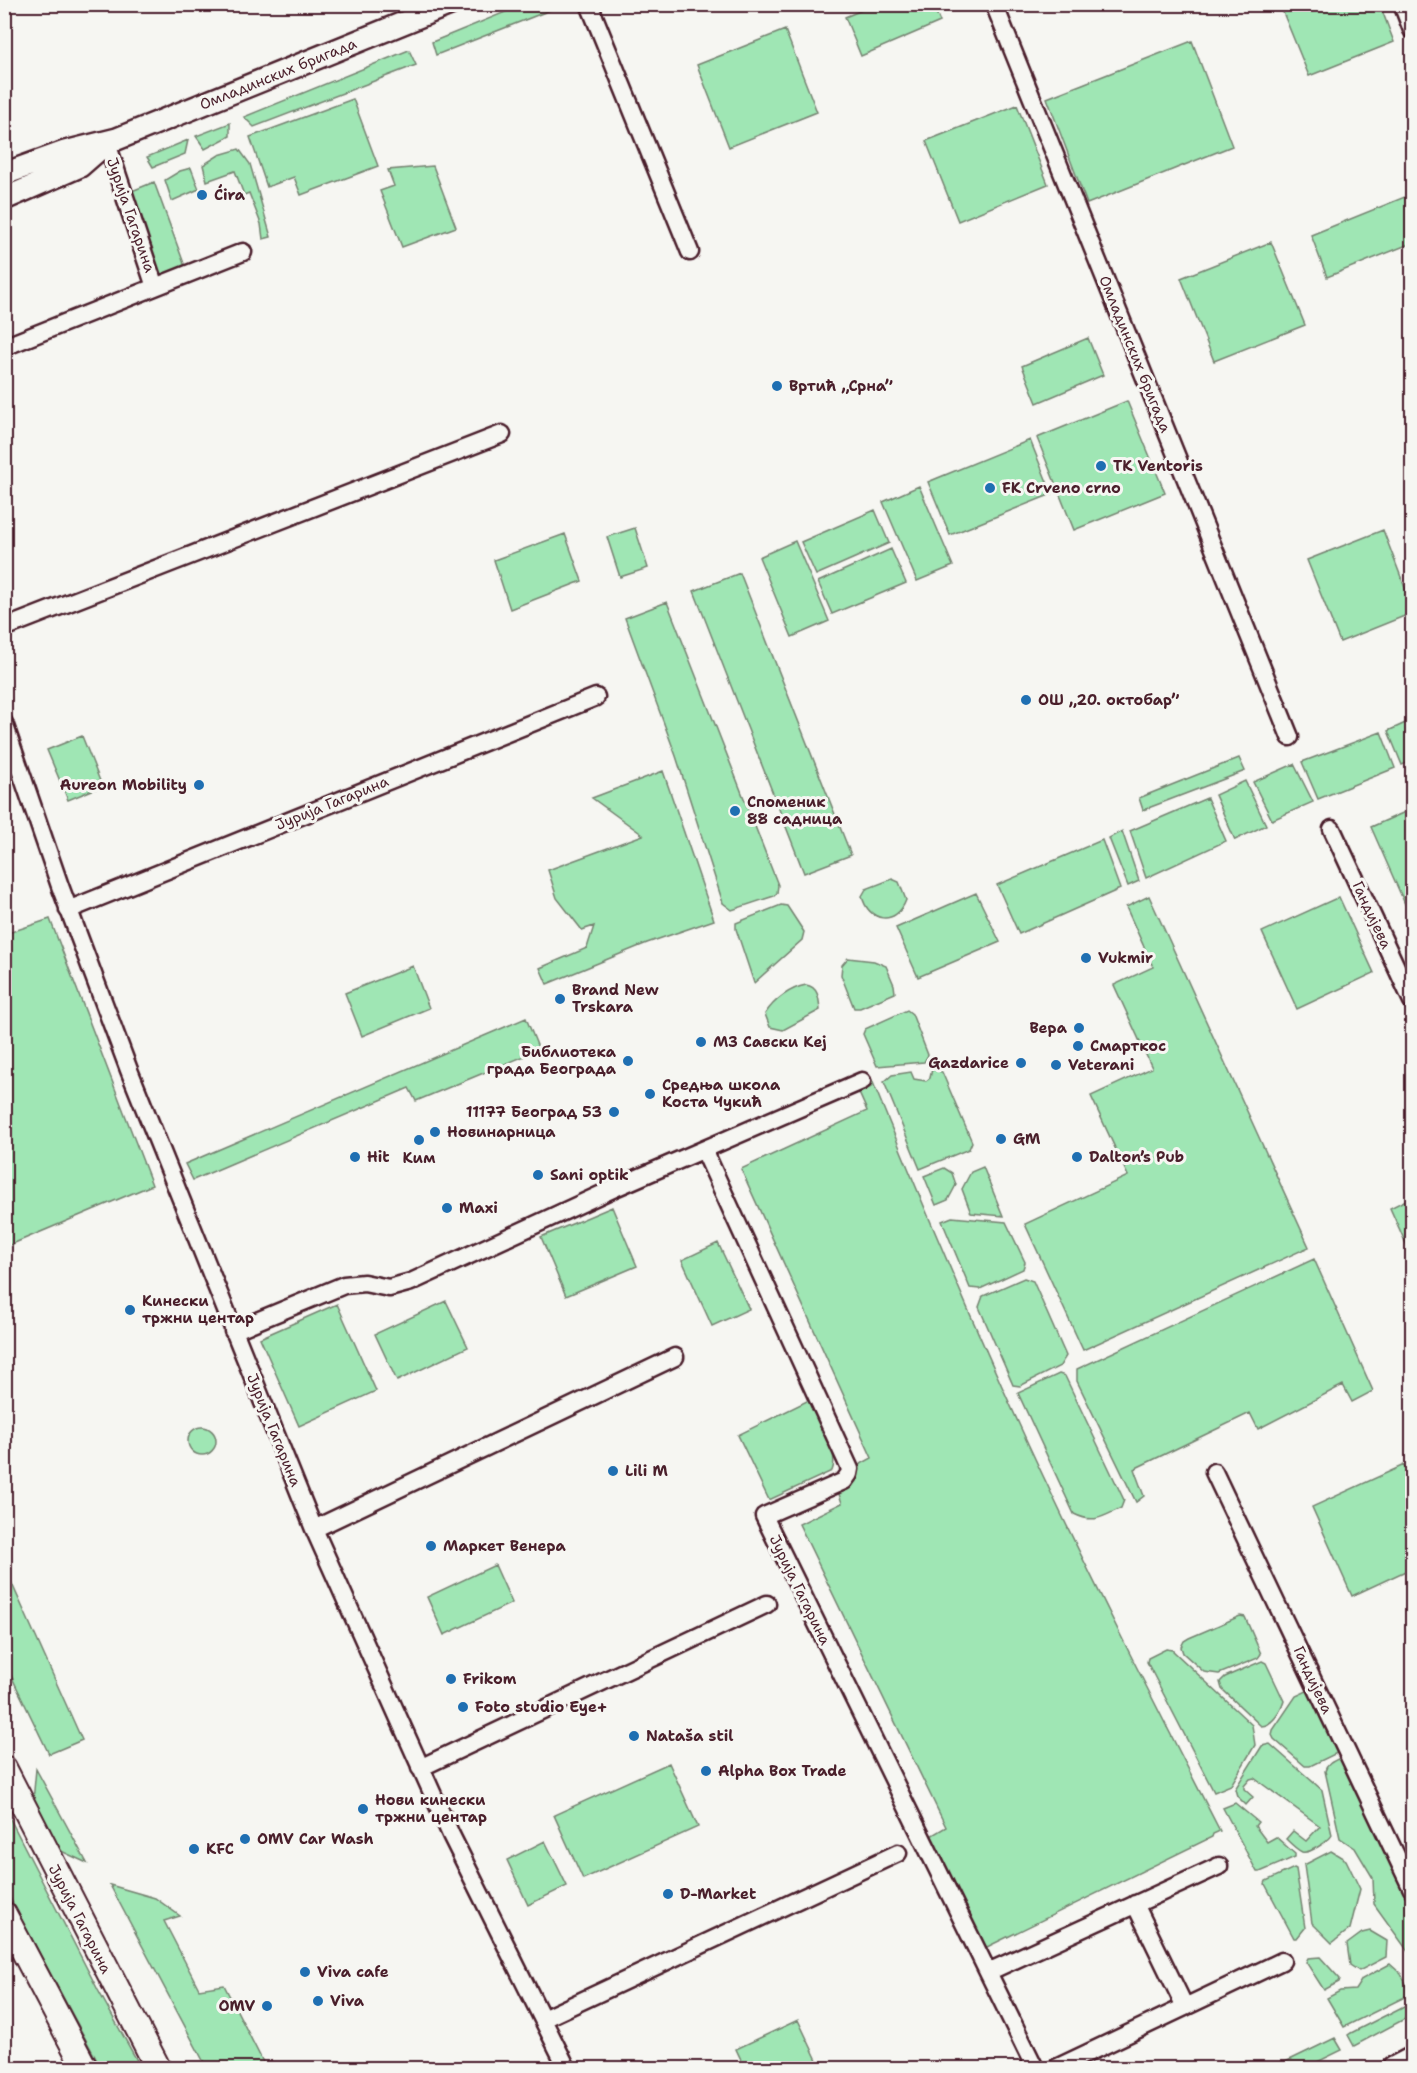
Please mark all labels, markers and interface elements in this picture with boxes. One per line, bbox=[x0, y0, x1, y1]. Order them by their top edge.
street label: Омладинских бригада bbox=[197, 33, 360, 115]
street label: Јурија Гагарина bbox=[102, 155, 160, 276]
place label: Ćira bbox=[214, 184, 246, 205]
marker: Ćira bbox=[195, 188, 209, 202]
street label: Омладинских бригада bbox=[1094, 273, 1176, 436]
place label: Вртић „Срна” bbox=[789, 376, 893, 396]
marker: Вртић „Срна” bbox=[770, 379, 784, 393]
place label: TK Ventoris bbox=[1113, 456, 1203, 476]
marker: TK Ventoris bbox=[1094, 459, 1108, 473]
place label: FK Crveno crno bbox=[1002, 478, 1121, 498]
marker: FK Crveno crno bbox=[983, 481, 997, 495]
place label: ОШ „20. октобар” bbox=[1038, 690, 1179, 710]
marker: ОШ „20. октобар” bbox=[1019, 693, 1033, 707]
street label: Јурија Гагарина bbox=[272, 771, 392, 835]
place label: Aureon Mobility bbox=[60, 775, 187, 795]
marker: Aureon Mobility bbox=[192, 778, 206, 792]
place label: Споменик 88 садница bbox=[747, 792, 843, 829]
marker: Споменик 88 садница bbox=[728, 804, 742, 818]
street label: Гандијева bbox=[1348, 878, 1397, 953]
place label: Vukmir bbox=[1098, 948, 1153, 968]
marker: Vukmir bbox=[1079, 951, 1093, 965]
place label: Brand New Trskara bbox=[572, 980, 659, 1017]
marker: Brand New Trskara bbox=[553, 992, 567, 1006]
place label: Вера bbox=[1029, 1018, 1068, 1038]
marker: Вера bbox=[1072, 1021, 1086, 1035]
place label: МЗ Савски Кеј bbox=[713, 1032, 827, 1052]
marker: МЗ Савски Кеј bbox=[694, 1035, 708, 1049]
place label: Смарткос bbox=[1090, 1036, 1166, 1056]
marker: Смарткос bbox=[1071, 1039, 1085, 1053]
place label: Библиотека града Београда bbox=[487, 1042, 617, 1079]
place label: Gazdarice bbox=[928, 1053, 1009, 1073]
marker: Библиотека града Београда bbox=[621, 1054, 635, 1068]
place label: Veterani bbox=[1068, 1055, 1134, 1075]
marker: Gazdarice bbox=[1014, 1056, 1028, 1070]
marker: Veterani bbox=[1049, 1058, 1063, 1072]
place label: Средња школа Коста Чукић bbox=[662, 1075, 781, 1112]
marker: Средња школа Коста Чукић bbox=[643, 1087, 657, 1101]
place label: 11177 Београд 53 bbox=[466, 1102, 602, 1122]
marker: 11177 Београд 53 bbox=[607, 1105, 621, 1119]
place label: Новинарница bbox=[447, 1122, 556, 1142]
marker: Новинарница bbox=[428, 1125, 442, 1139]
place label: GM bbox=[1013, 1129, 1041, 1149]
marker: GM bbox=[994, 1132, 1008, 1146]
marker: Ким bbox=[412, 1133, 426, 1147]
place label: Hit bbox=[367, 1147, 390, 1167]
place label: Dalton’s Pub bbox=[1089, 1147, 1184, 1167]
place label: Ким bbox=[403, 1148, 436, 1168]
marker: Hit bbox=[348, 1150, 362, 1164]
marker: Dalton’s Pub bbox=[1070, 1150, 1084, 1164]
place label: Sani optik bbox=[550, 1165, 629, 1185]
marker: Sani optik bbox=[531, 1168, 545, 1182]
place label: Maxi bbox=[459, 1198, 498, 1218]
marker: Maxi bbox=[440, 1201, 454, 1215]
place label: Кинески тржни центар bbox=[142, 1291, 254, 1328]
marker: Кинески тржни центар bbox=[123, 1303, 137, 1317]
street label: Јурија Гагарина bbox=[242, 1370, 306, 1490]
place label: Lili M bbox=[625, 1461, 668, 1481]
marker: Lili M bbox=[606, 1464, 620, 1478]
street label: Јурија Гагарина bbox=[765, 1532, 836, 1649]
place label: Маркет Венера bbox=[443, 1536, 567, 1556]
marker: Маркет Венера bbox=[424, 1539, 438, 1553]
street label: Гандијева bbox=[1289, 1643, 1338, 1718]
place label: Frikom bbox=[463, 1669, 517, 1689]
marker: Frikom bbox=[444, 1672, 458, 1686]
place label: Foto studio Eye+ bbox=[475, 1697, 607, 1717]
marker: Foto studio Eye+ bbox=[456, 1700, 470, 1714]
place label: Nataša stil bbox=[646, 1726, 733, 1746]
marker: Nataša stil bbox=[627, 1729, 641, 1743]
place label: Alpha Box Trade bbox=[718, 1761, 847, 1781]
marker: Alpha Box Trade bbox=[699, 1764, 713, 1778]
place label: Нови кинески тржни центар bbox=[375, 1790, 487, 1827]
marker: Нови кинески тржни центар bbox=[356, 1802, 370, 1816]
place label: OMV Car Wash bbox=[257, 1829, 374, 1849]
marker: OMV Car Wash bbox=[238, 1832, 252, 1846]
place label: KFC bbox=[206, 1839, 234, 1859]
marker: KFC bbox=[187, 1842, 201, 1856]
street label: Јурија Гагарина bbox=[44, 1861, 117, 1978]
place label: D-Market bbox=[680, 1884, 756, 1904]
marker: D-Market bbox=[661, 1887, 675, 1901]
place label: Viva cafe bbox=[317, 1962, 389, 1982]
marker: Viva cafe bbox=[298, 1965, 312, 1979]
place label: Viva bbox=[330, 1991, 365, 2011]
marker: Viva bbox=[311, 1994, 325, 2008]
place label: OMV bbox=[218, 1996, 255, 2016]
marker: OMV bbox=[260, 1999, 274, 2013]

